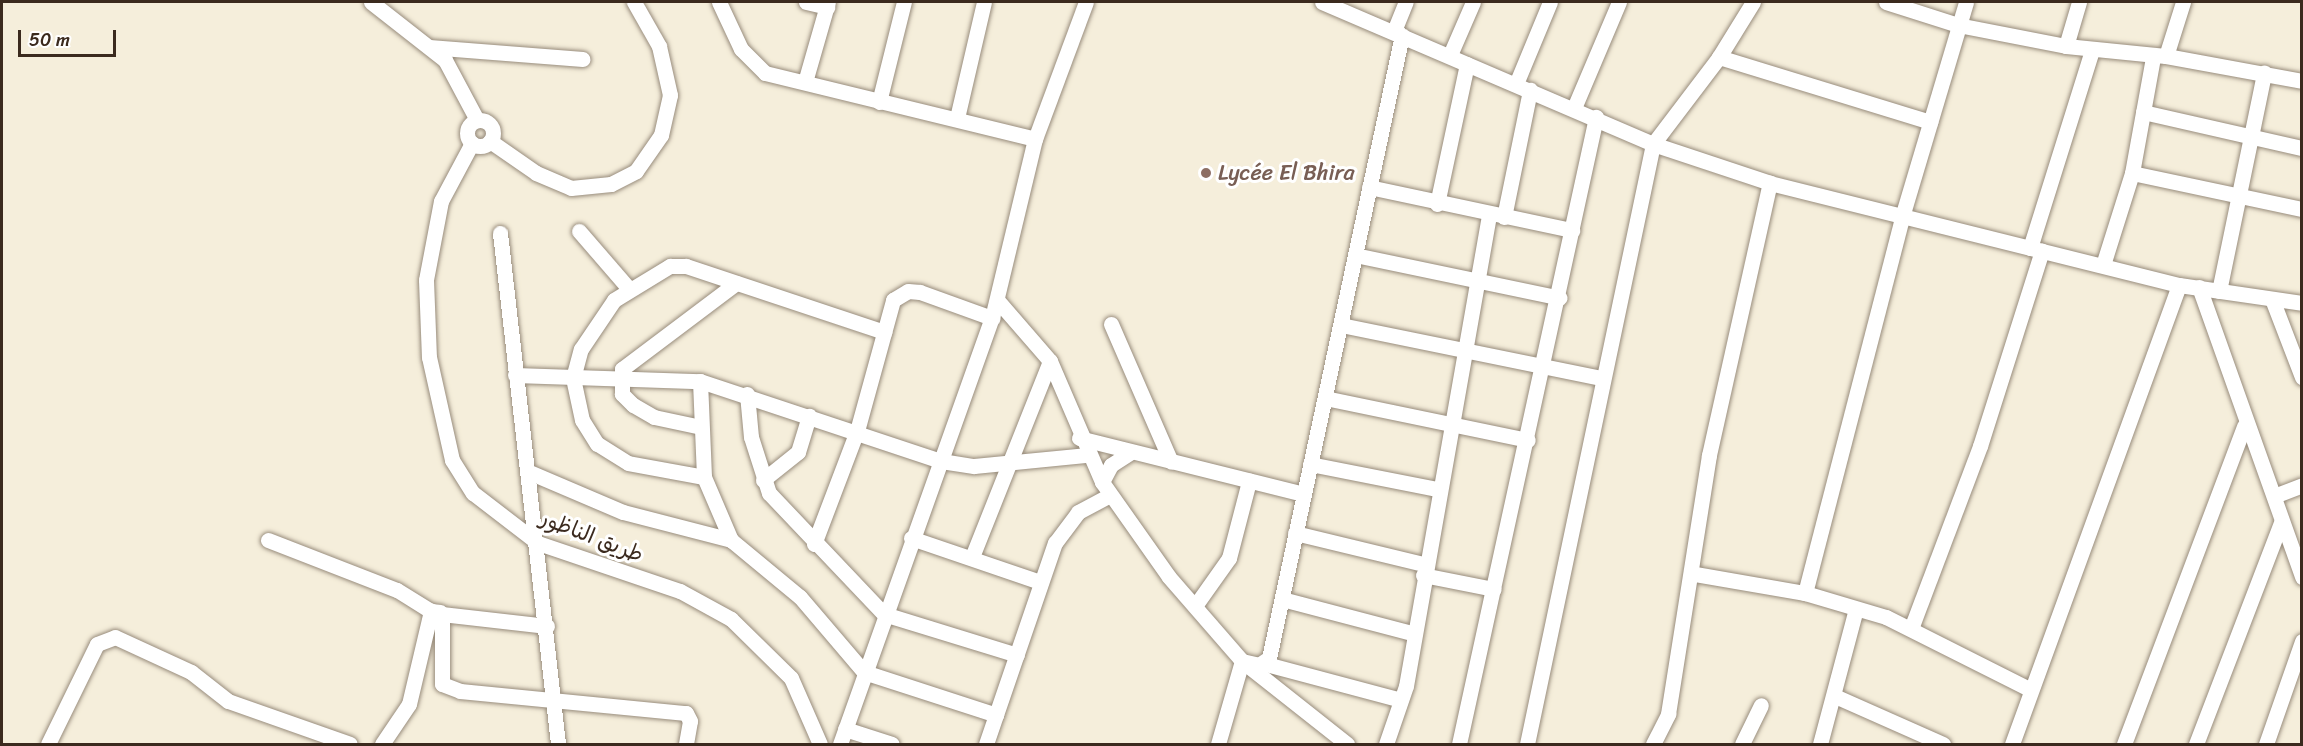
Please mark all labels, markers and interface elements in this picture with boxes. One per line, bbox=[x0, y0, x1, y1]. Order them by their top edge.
scale bar bbox=[21, 18, 118, 56]
text: 50 m bbox=[29, 24, 70, 56]
place label: Lycée El Bhira bbox=[1218, 160, 1355, 186]
marker: Lycée El Bhira bbox=[1199, 166, 1213, 180]
street label: طريق الناظور bbox=[537, 504, 647, 568]

